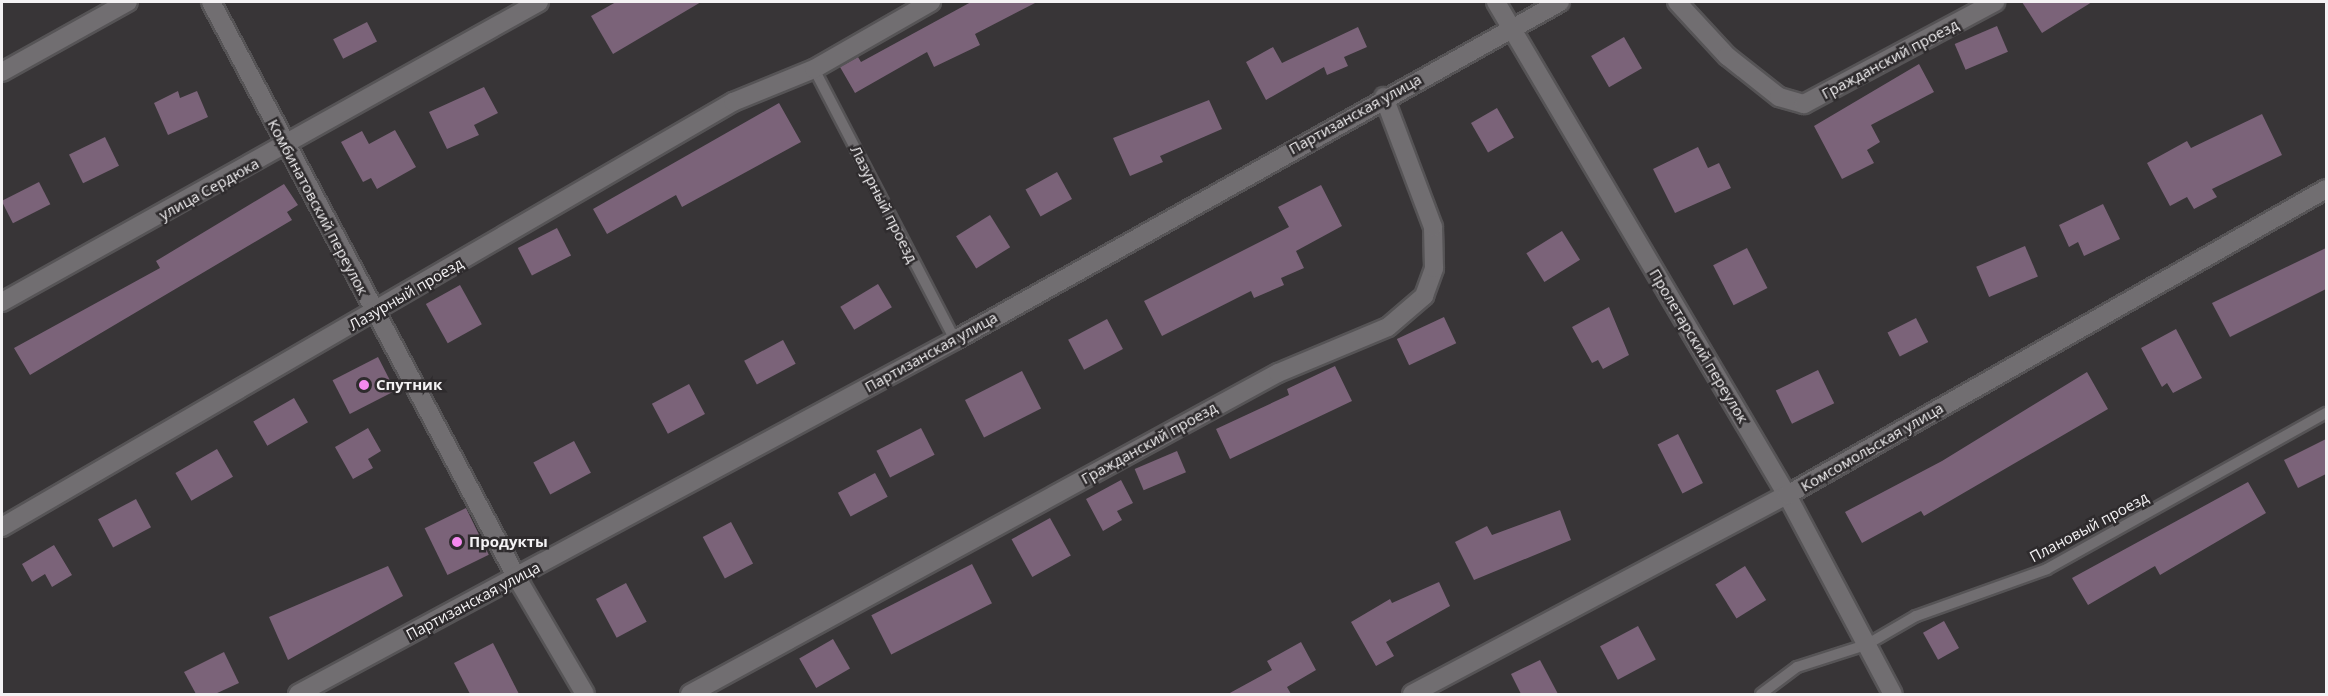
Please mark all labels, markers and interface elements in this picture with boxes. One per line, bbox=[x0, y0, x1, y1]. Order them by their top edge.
street label: Гражданский проезд bbox=[1818, 15, 1962, 103]
street label: Партизанская улица bbox=[1286, 70, 1424, 158]
street label: Комбинатовский переулок bbox=[264, 116, 372, 298]
street label: Лазурный проезд bbox=[847, 142, 921, 266]
street label: улица Сердюка bbox=[156, 154, 262, 224]
street label: Лазурный проезд bbox=[346, 254, 466, 334]
street label: Пролетарский переулок bbox=[1646, 266, 1752, 426]
street label: Партизанская улица bbox=[862, 308, 1000, 396]
place label: Спутник bbox=[376, 376, 442, 394]
marker: Спутник bbox=[357, 378, 371, 392]
street label: Гражданский проезд bbox=[1078, 398, 1220, 488]
street label: Комсомольская улица bbox=[1797, 399, 1947, 495]
street label: Плановый проезд bbox=[2027, 488, 2151, 566]
place label: Продукты bbox=[469, 533, 548, 551]
marker: Продукты bbox=[450, 535, 464, 549]
street label: Партизанская улица bbox=[403, 558, 543, 644]

